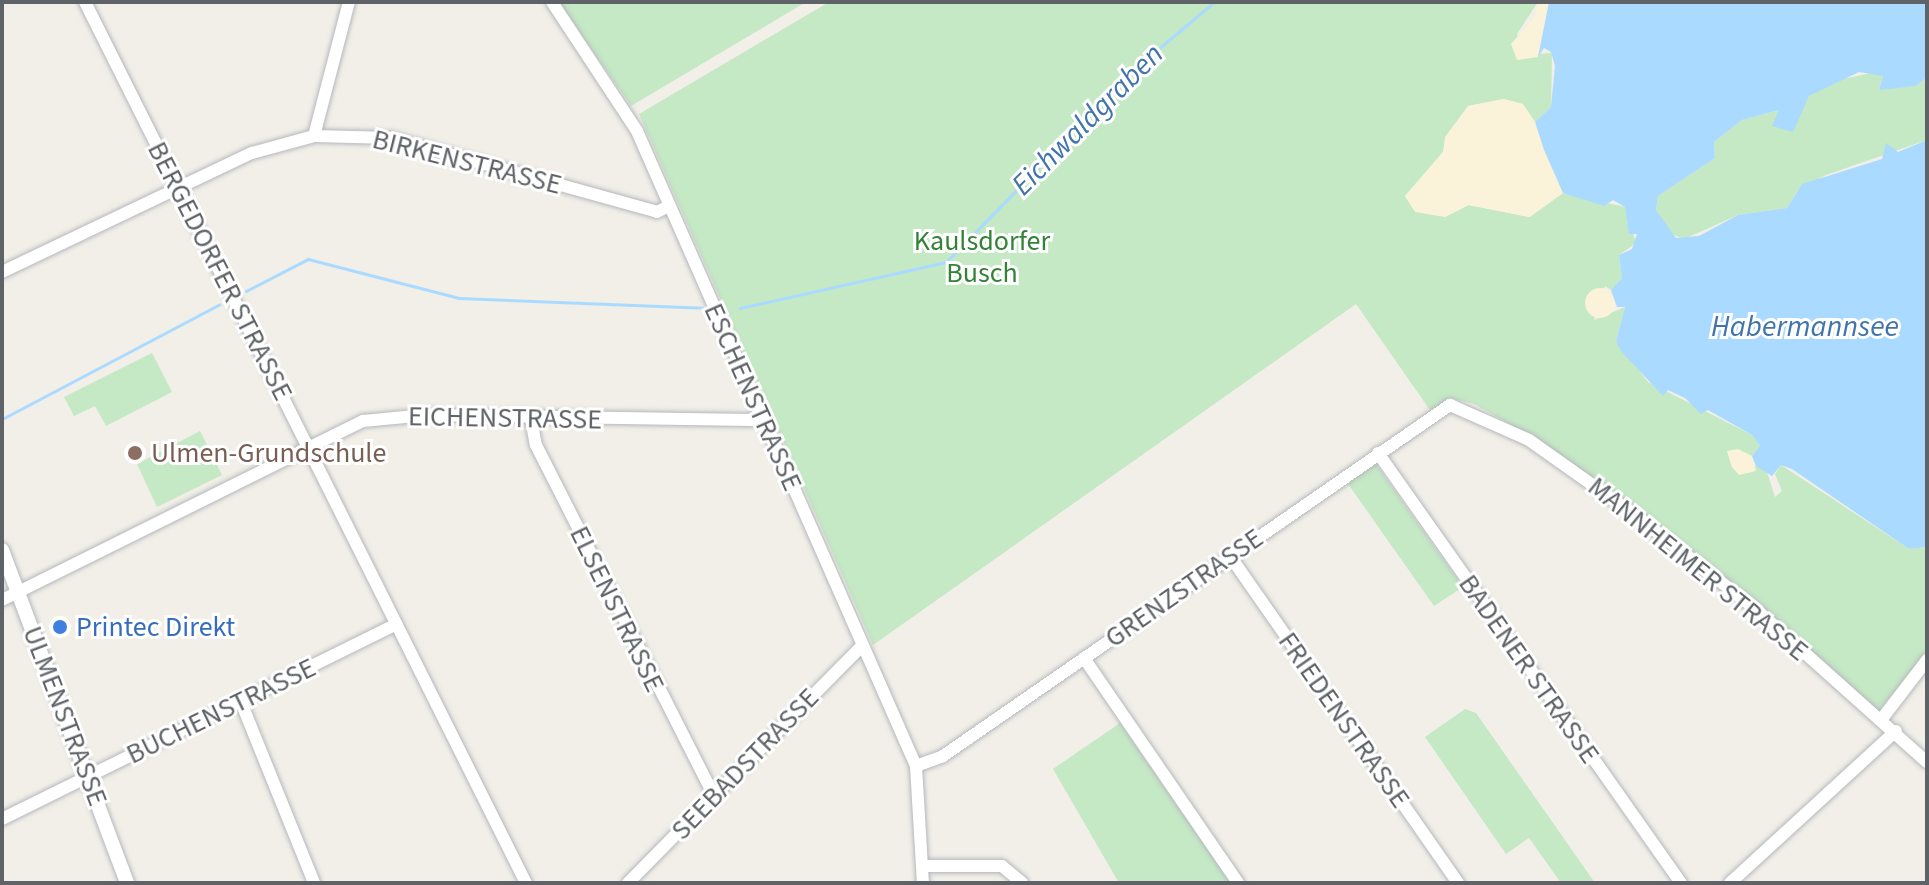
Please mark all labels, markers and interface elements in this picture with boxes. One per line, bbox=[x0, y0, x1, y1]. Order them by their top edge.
water label: Eichwaldgraben bbox=[1005, 37, 1171, 203]
street label: BIRKENSTRASSE bbox=[369, 122, 565, 202]
street label: BERGEDORFER STRASSE bbox=[140, 136, 300, 406]
park label: Kaulsdorfer Busch bbox=[914, 224, 1050, 290]
street label: ESCHENSTRASSE bbox=[697, 298, 809, 496]
water label: Habermannsee bbox=[1711, 309, 1899, 345]
street label: EICHENSTRASSE bbox=[408, 400, 602, 436]
place label: Ulmen-Grundschule bbox=[151, 436, 386, 470]
marker: Ulmen-Grundschule bbox=[126, 444, 144, 462]
street label: MANNHEIMER STRASSE bbox=[1581, 470, 1815, 668]
street label: ELSENSTRASSE bbox=[562, 521, 672, 697]
street label: GRENZSTRASSE bbox=[1099, 521, 1269, 655]
street label: BADENER STRASSE bbox=[1451, 568, 1607, 770]
place label: Printec Direkt bbox=[76, 610, 235, 644]
marker: Printec Direkt bbox=[51, 618, 69, 636]
street label: ULMENSTRASSE bbox=[15, 621, 115, 811]
street label: FRIEDENSTRASSE bbox=[1271, 626, 1417, 814]
street label: BUCHENSTRASSE bbox=[121, 651, 321, 771]
street label: SEEBADSTRASSE bbox=[664, 681, 826, 847]

